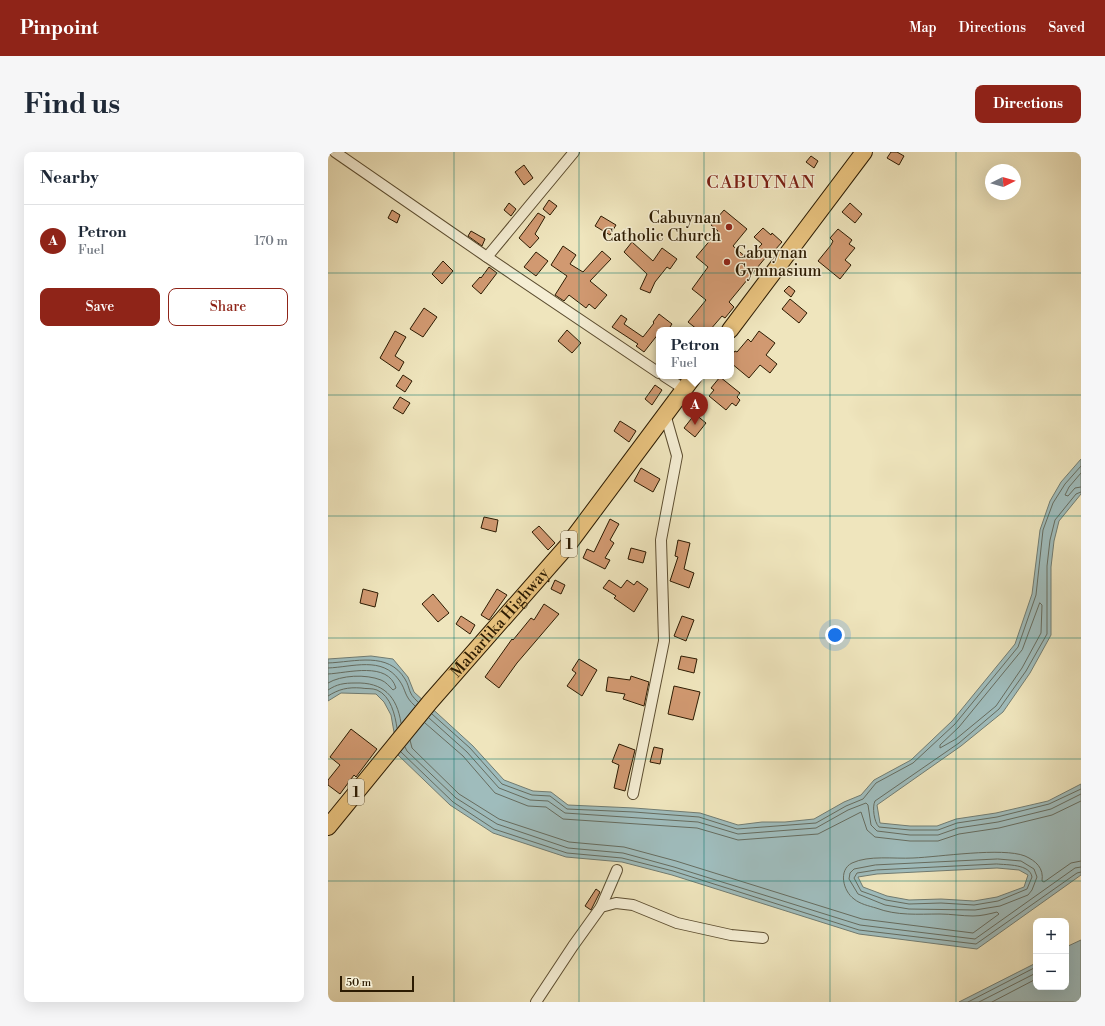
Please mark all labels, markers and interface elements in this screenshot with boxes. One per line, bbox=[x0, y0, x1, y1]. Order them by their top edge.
text: Pinpoint bbox=[20, 16, 99, 40]
text: Map bbox=[909, 19, 937, 37]
text: Directions bbox=[959, 19, 1026, 37]
text: Saved bbox=[1048, 19, 1085, 37]
button: Directions bbox=[975, 85, 1081, 123]
text: Find us bbox=[24, 87, 120, 122]
north arrow bbox=[985, 164, 1021, 200]
text: Nearby bbox=[40, 167, 99, 189]
district label: CABUYNAN bbox=[706, 171, 816, 194]
place label: Cabuynan Catholic Church bbox=[602, 208, 721, 246]
marker: Cabuynan Catholic Church bbox=[724, 222, 734, 232]
text: Petron bbox=[78, 223, 126, 242]
text: A bbox=[48, 233, 58, 249]
text: 170 m bbox=[254, 233, 288, 249]
text: Fuel bbox=[78, 242, 104, 258]
place label: Cabuynan Gymnasium bbox=[735, 243, 822, 281]
marker: Cabuynan Gymnasium bbox=[722, 257, 732, 267]
button: Save bbox=[40, 288, 160, 326]
button: Share bbox=[168, 288, 288, 326]
popup bbox=[656, 327, 734, 379]
text: Petron bbox=[671, 336, 719, 355]
text: Fuel bbox=[671, 355, 697, 371]
pin: A bbox=[682, 392, 708, 425]
road number: 1 bbox=[561, 531, 577, 557]
street label: Maharlika Highway bbox=[446, 563, 554, 682]
your location bbox=[825, 625, 845, 645]
road number: 1 bbox=[348, 779, 364, 805]
map controls bbox=[1033, 918, 1069, 990]
button: + bbox=[1033, 918, 1069, 954]
button: − bbox=[1033, 954, 1069, 990]
scale bar bbox=[340, 974, 414, 993]
text: 50 m bbox=[346, 976, 371, 990]

